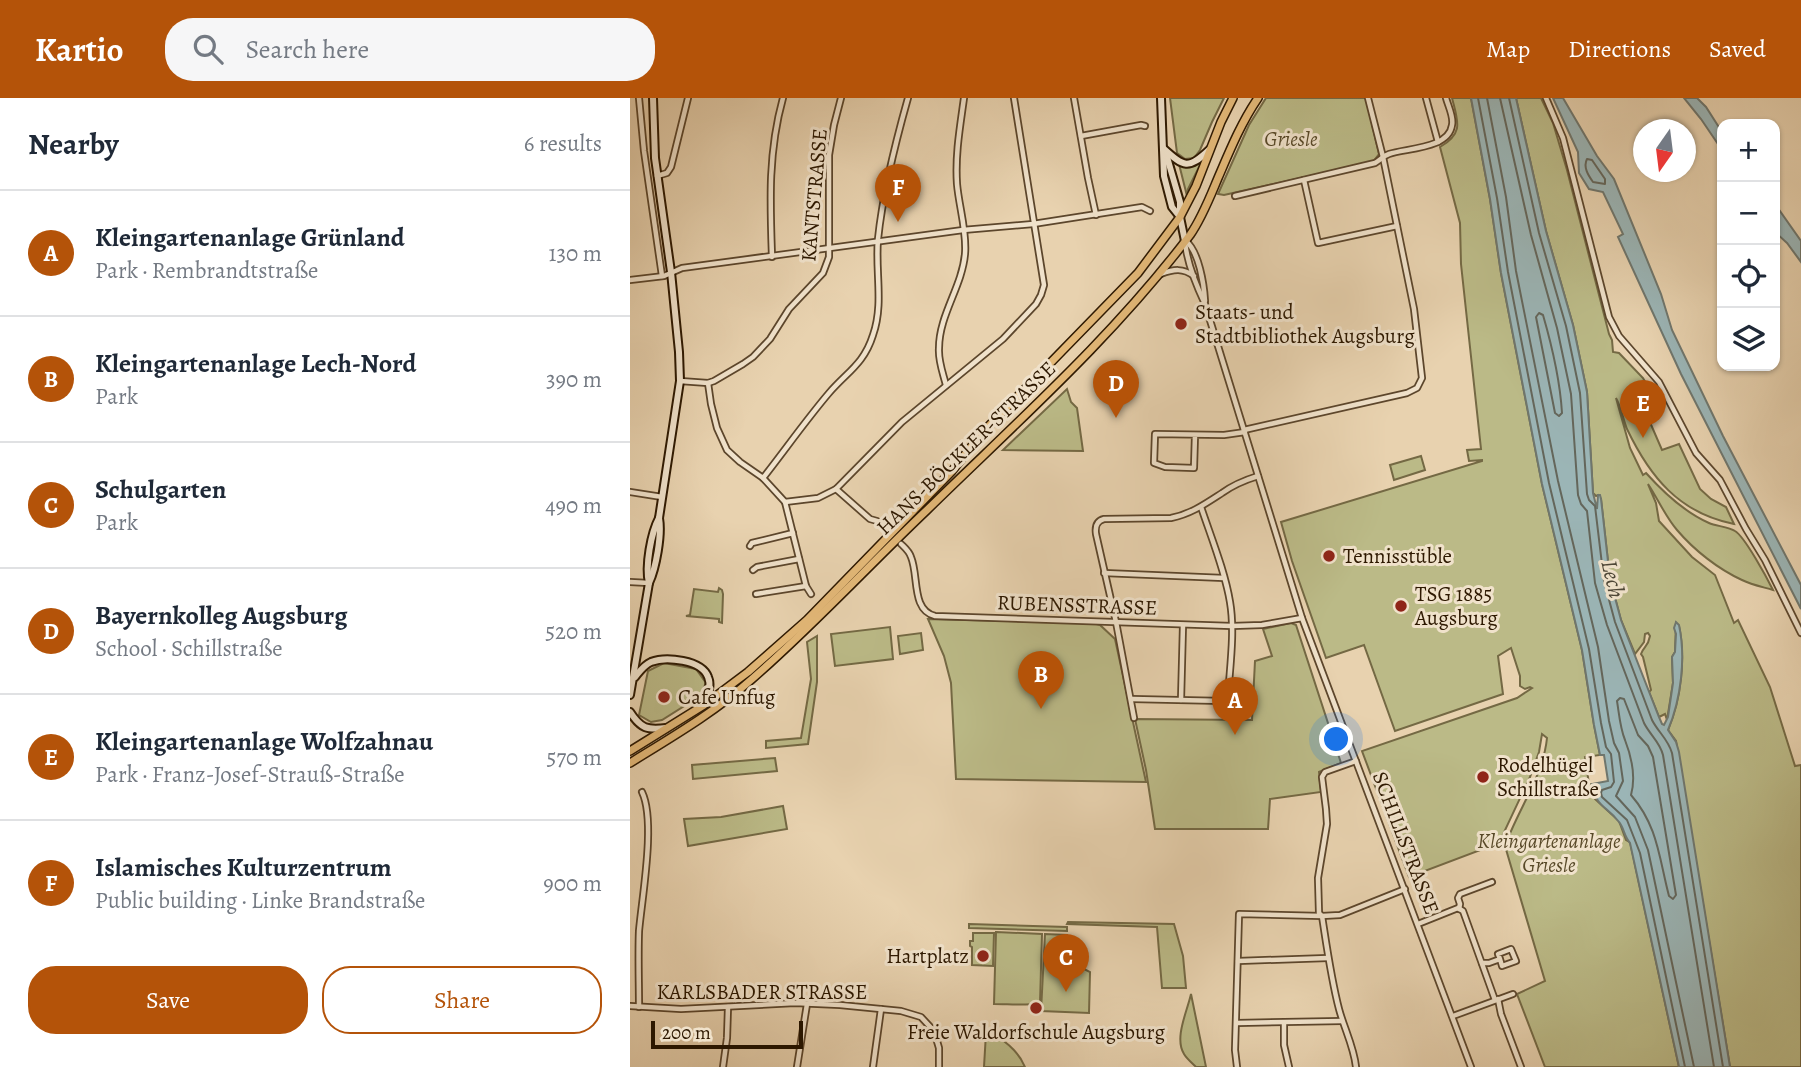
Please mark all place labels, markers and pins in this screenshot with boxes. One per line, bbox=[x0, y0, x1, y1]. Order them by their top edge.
pin: F bbox=[875, 164, 921, 222]
place label: Staats- und Stadtbibliothek Augsburg bbox=[1195, 298, 1415, 350]
marker: Staats- und Stadtbibliothek Augsburg bbox=[1173, 316, 1189, 332]
pin: D bbox=[1093, 360, 1139, 418]
pin: E bbox=[1620, 380, 1666, 438]
place label: Tennisstüble bbox=[1343, 542, 1452, 570]
marker: Tennisstüble bbox=[1321, 548, 1337, 564]
place label: TSG 1885 Augsburg bbox=[1414, 580, 1498, 632]
marker: TSG 1885 Augsburg bbox=[1393, 598, 1409, 614]
pin: B bbox=[1018, 651, 1064, 709]
pin: A bbox=[1212, 677, 1258, 735]
place label: Cafe Unfug bbox=[678, 683, 776, 711]
marker: Cafe Unfug bbox=[656, 689, 672, 705]
place label: Rodelhügel Schillstraße bbox=[1497, 751, 1599, 803]
marker: Rodelhügel Schillstraße bbox=[1475, 769, 1491, 785]
pin: C bbox=[1043, 934, 1089, 992]
place label: Hartplatz bbox=[886, 942, 969, 970]
marker: Hartplatz bbox=[975, 948, 991, 964]
marker: Freie Waldorfschule Augsburg bbox=[1028, 1000, 1044, 1016]
place label: Freie Waldorfschule Augsburg bbox=[907, 1018, 1165, 1046]

